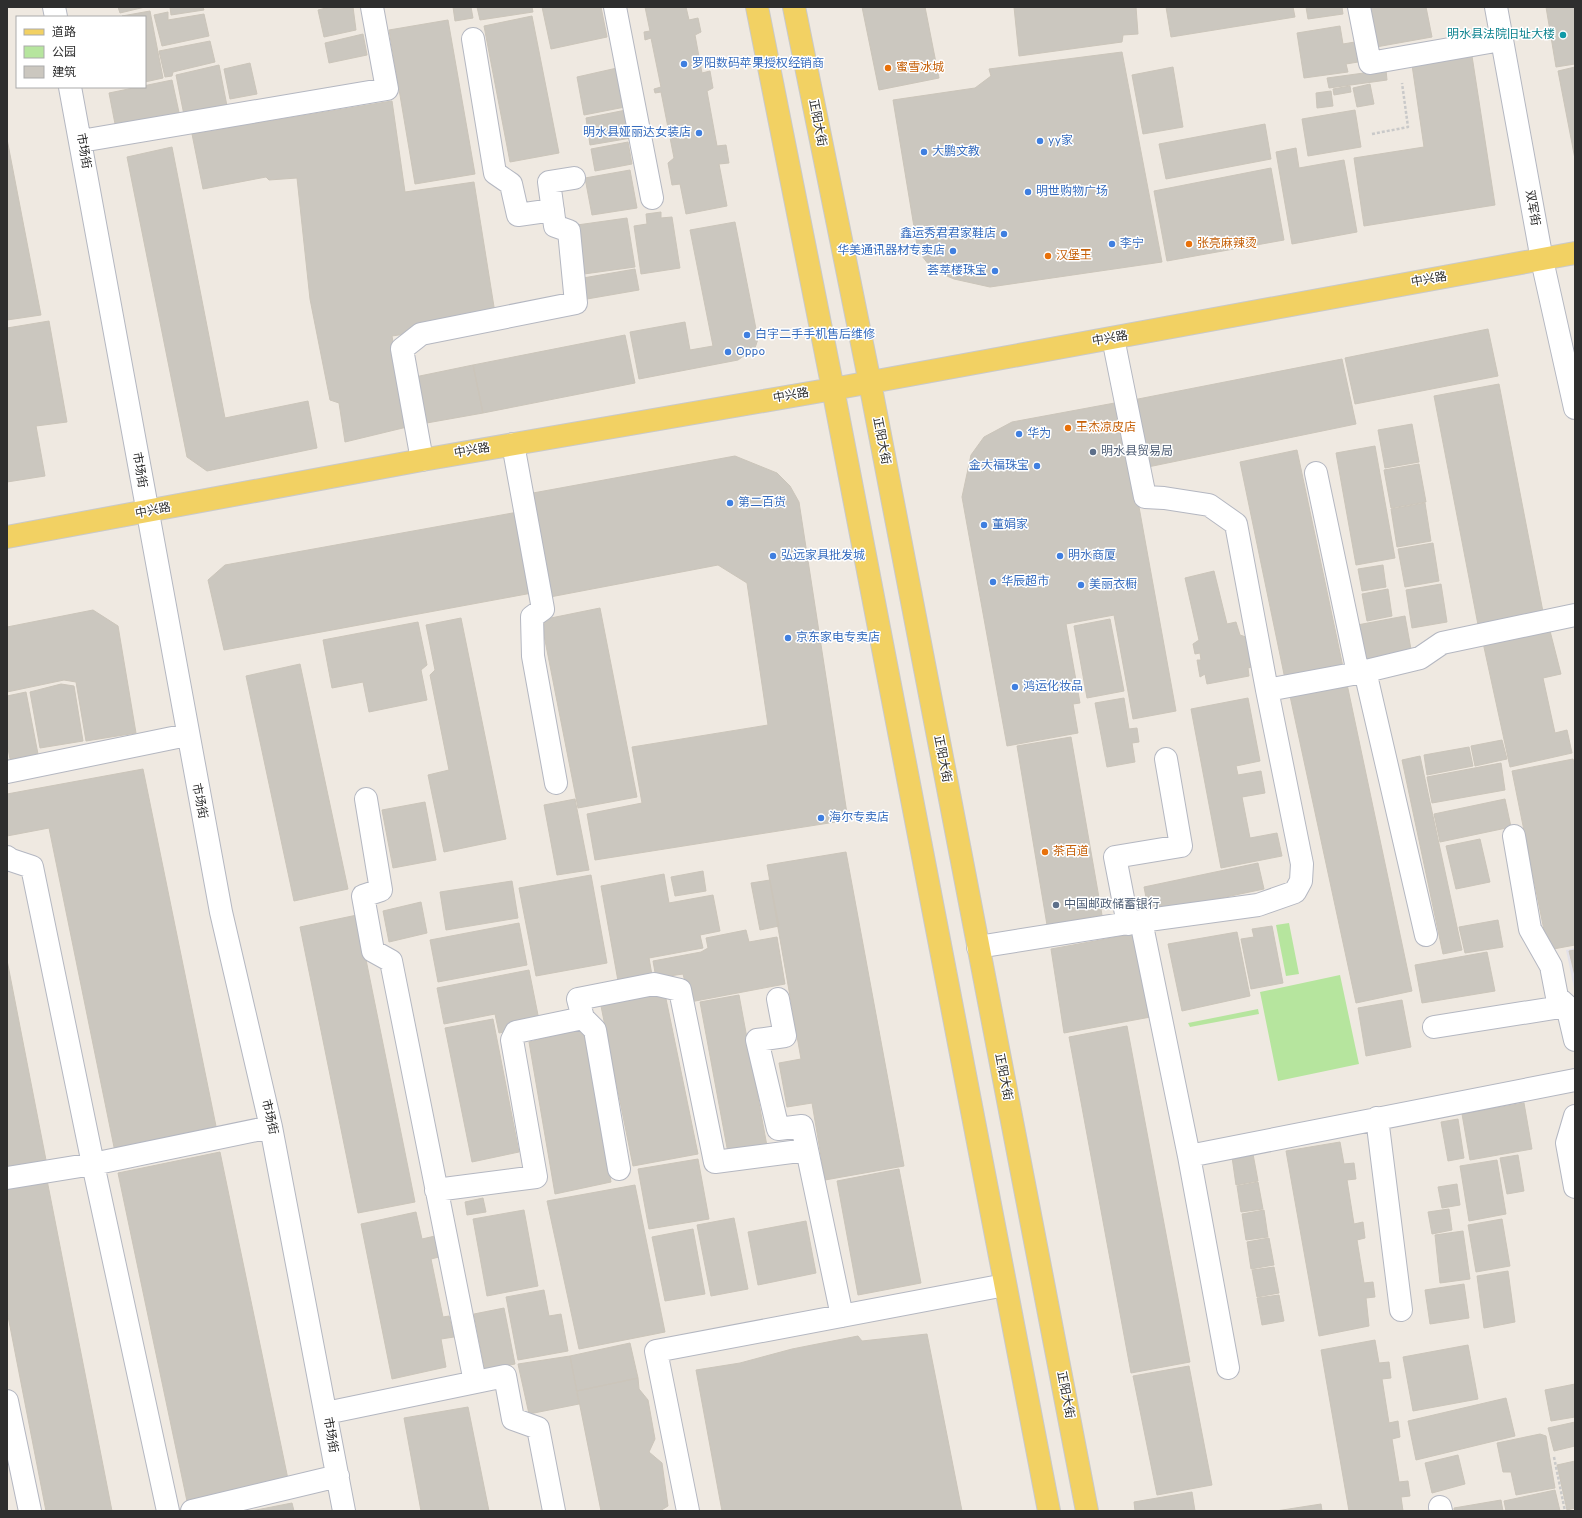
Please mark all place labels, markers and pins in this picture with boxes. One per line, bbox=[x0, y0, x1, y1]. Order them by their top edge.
place label: 明水县法院旧址大楼 bbox=[1447, 27, 1555, 43]
marker: 明水县法院旧址大楼 bbox=[1558, 30, 1568, 40]
place label: 罗阳数码·苹果授权经销商 bbox=[692, 56, 824, 72]
marker: 罗阳数码·苹果授权经销商 bbox=[679, 59, 689, 69]
place label: 蜜雪冰城 bbox=[896, 60, 944, 76]
marker: 蜜雪冰城 bbox=[883, 63, 893, 73]
place label: 明水县娅丽达女装店 bbox=[583, 125, 691, 141]
marker: 明水县娅丽达女装店 bbox=[694, 128, 704, 138]
place label: yy家 bbox=[1048, 133, 1073, 149]
marker: yy家 bbox=[1035, 136, 1045, 146]
place label: 大鹏文教 bbox=[932, 144, 980, 160]
marker: 大鹏文教 bbox=[919, 147, 929, 157]
place label: 明世购物广场 bbox=[1036, 184, 1108, 200]
marker: 明世购物广场 bbox=[1023, 187, 1033, 197]
place label: 鑫运秀君君家鞋店 bbox=[900, 226, 996, 242]
marker: 鑫运秀君君家鞋店 bbox=[999, 229, 1009, 239]
place label: 李宁 bbox=[1120, 236, 1144, 252]
place label: 张亮麻辣烫 bbox=[1197, 236, 1257, 252]
marker: 李宁 bbox=[1107, 239, 1117, 249]
marker: 张亮麻辣烫 bbox=[1184, 239, 1194, 249]
place label: 华美通讯器材专卖店 bbox=[837, 243, 945, 259]
marker: 华美通讯器材专卖店 bbox=[948, 246, 958, 256]
place label: 汉堡王 bbox=[1056, 248, 1092, 264]
marker: 汉堡王 bbox=[1043, 251, 1053, 261]
place label: 荟萃楼珠宝 bbox=[927, 263, 987, 279]
marker: 荟萃楼珠宝 bbox=[990, 266, 1000, 276]
place label: 白宇二手手机售后维修 bbox=[755, 327, 875, 343]
marker: 白宇二手手机售后维修 bbox=[742, 330, 752, 340]
place label: Oppo bbox=[736, 344, 766, 360]
marker: Oppo bbox=[723, 347, 733, 357]
place label: 王杰凉皮店 bbox=[1076, 420, 1136, 436]
marker: 王杰凉皮店 bbox=[1063, 423, 1073, 433]
place label: 华为 bbox=[1027, 426, 1051, 442]
marker: 华为 bbox=[1014, 429, 1024, 439]
place label: 明水县贸易局 bbox=[1101, 444, 1173, 460]
marker: 明水县贸易局 bbox=[1088, 447, 1098, 457]
place label: 金大福珠宝 bbox=[969, 458, 1029, 474]
marker: 金大福珠宝 bbox=[1032, 461, 1042, 471]
place label: 第二百货 bbox=[738, 495, 786, 511]
marker: 第二百货 bbox=[725, 498, 735, 508]
place label: 董娟家 bbox=[992, 517, 1028, 533]
marker: 董娟家 bbox=[979, 520, 989, 530]
place label: 弘远家具批发城 bbox=[781, 548, 865, 564]
place label: 明水商厦 bbox=[1068, 548, 1116, 564]
marker: 弘远家具批发城 bbox=[768, 551, 778, 561]
marker: 明水商厦 bbox=[1055, 551, 1065, 561]
place label: 华辰超市 bbox=[1001, 574, 1049, 590]
marker: 华辰超市 bbox=[988, 577, 998, 587]
place label: 美丽衣橱 bbox=[1089, 577, 1137, 593]
marker: 美丽衣橱 bbox=[1076, 580, 1086, 590]
place label: 京东家电专卖店 bbox=[796, 630, 880, 646]
marker: 京东家电专卖店 bbox=[783, 633, 793, 643]
place label: 鸿运化妆品 bbox=[1023, 679, 1083, 695]
marker: 鸿运化妆品 bbox=[1010, 682, 1020, 692]
place label: 海尔专卖店 bbox=[829, 810, 889, 826]
marker: 海尔专卖店 bbox=[816, 813, 826, 823]
place label: 茶百道 bbox=[1053, 844, 1089, 860]
marker: 茶百道 bbox=[1040, 847, 1050, 857]
place label: 中国邮政储蓄银行 bbox=[1064, 897, 1160, 913]
marker: 中国邮政储蓄银行 bbox=[1051, 900, 1061, 910]

